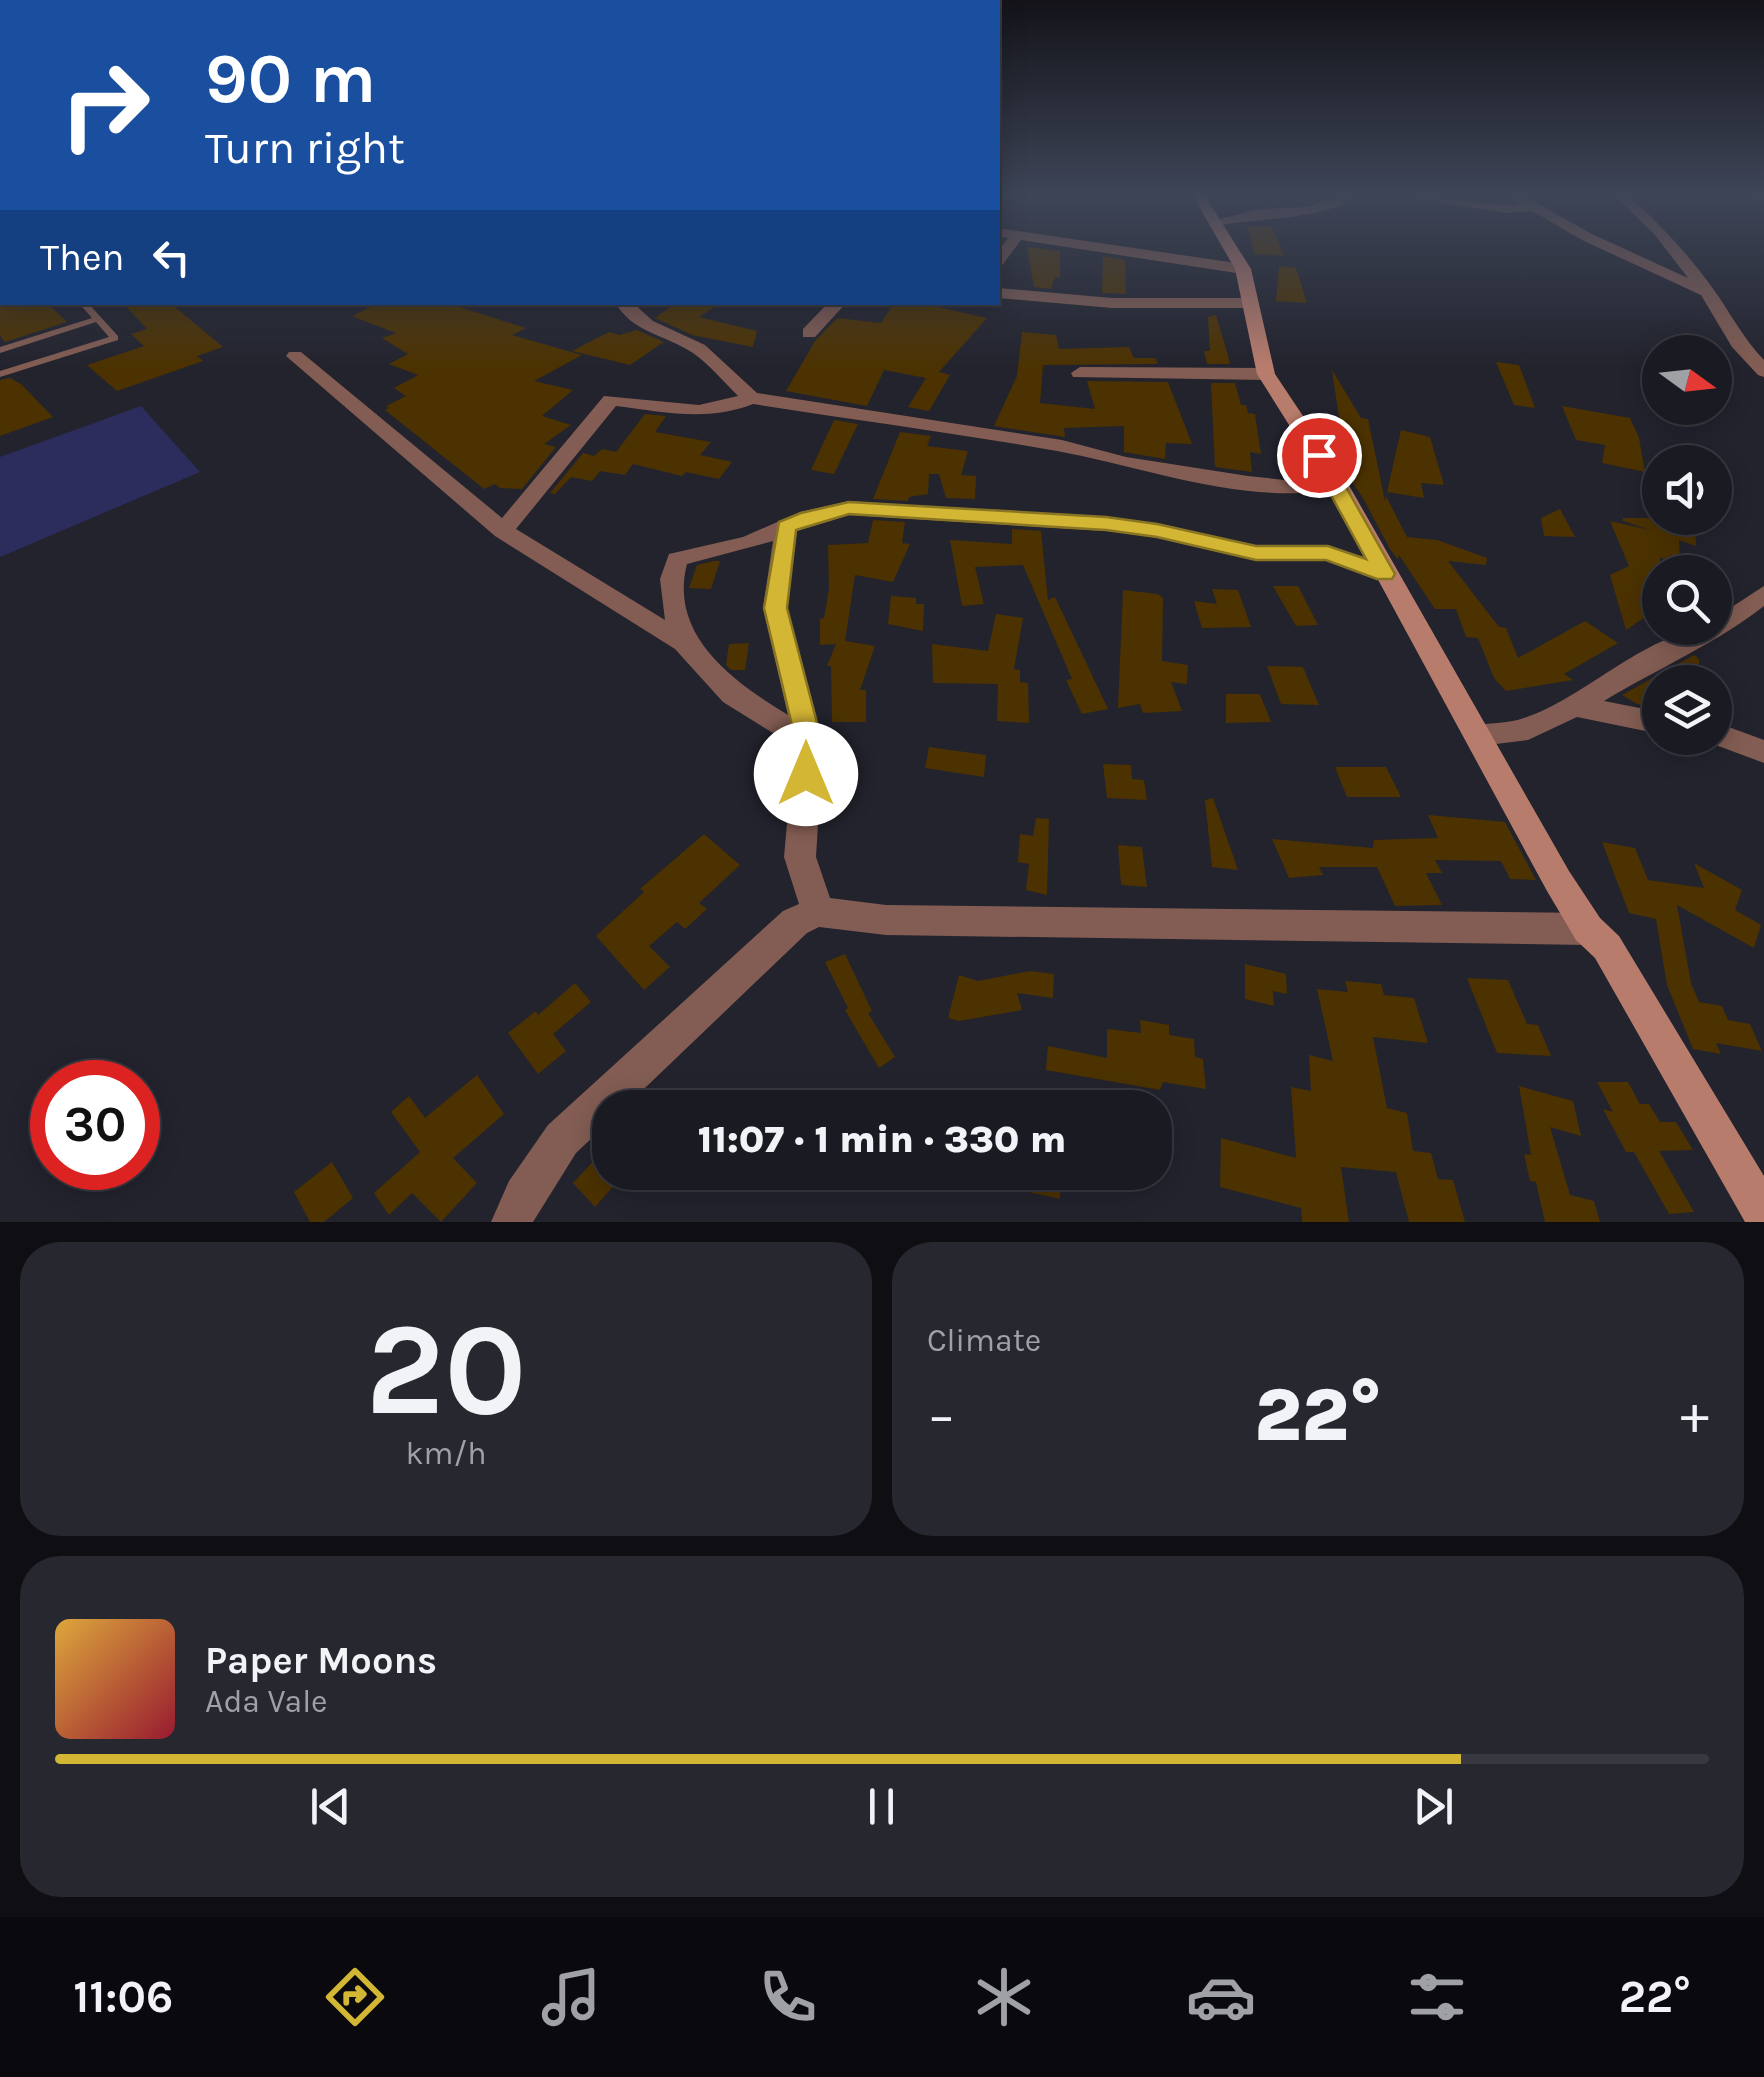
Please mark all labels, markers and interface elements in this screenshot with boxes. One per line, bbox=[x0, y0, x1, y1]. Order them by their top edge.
text: 90 m bbox=[205, 38, 376, 120]
icon: right bbox=[40, 40, 170, 170]
text: Turn right bbox=[205, 122, 405, 174]
icon: left bbox=[144, 230, 199, 285]
text: Then bbox=[40, 235, 124, 280]
north arrow bbox=[1642, 335, 1732, 425]
map controls bbox=[1642, 335, 1732, 755]
pin bbox=[1277, 413, 1362, 498]
icon: arrive bbox=[1292, 428, 1347, 483]
button: sound bbox=[1642, 445, 1732, 535]
button: search bbox=[1642, 555, 1732, 645]
button: layers bbox=[1642, 665, 1732, 755]
position arrow bbox=[754, 722, 858, 826]
speed limit sign: 30 bbox=[30, 1060, 160, 1190]
text: 11:07 · 1 min · 330 m bbox=[698, 1117, 1066, 1162]
text: 20 bbox=[366, 1294, 526, 1446]
text: Climate bbox=[927, 1322, 1041, 1359]
text: 22° bbox=[1254, 1371, 1382, 1459]
text: − bbox=[927, 1383, 956, 1447]
text: + bbox=[1680, 1383, 1709, 1447]
text: km/h bbox=[405, 1435, 487, 1472]
text: Paper Moons bbox=[205, 1638, 437, 1683]
text: Ada Vale bbox=[205, 1683, 328, 1720]
icon: previous bbox=[303, 1779, 358, 1834]
icon: pause bbox=[854, 1779, 909, 1834]
icon: next bbox=[1406, 1779, 1461, 1834]
icon: directions bbox=[320, 1962, 390, 2032]
icon: music bbox=[536, 1962, 606, 2032]
icon: phone bbox=[753, 1962, 823, 2032]
icon: climate bbox=[969, 1962, 1039, 2032]
icon: car bbox=[1186, 1962, 1256, 2032]
icon: filters bbox=[1402, 1962, 1472, 2032]
text: 11:06 bbox=[73, 1971, 173, 2023]
text: 22° bbox=[1619, 1971, 1691, 2023]

